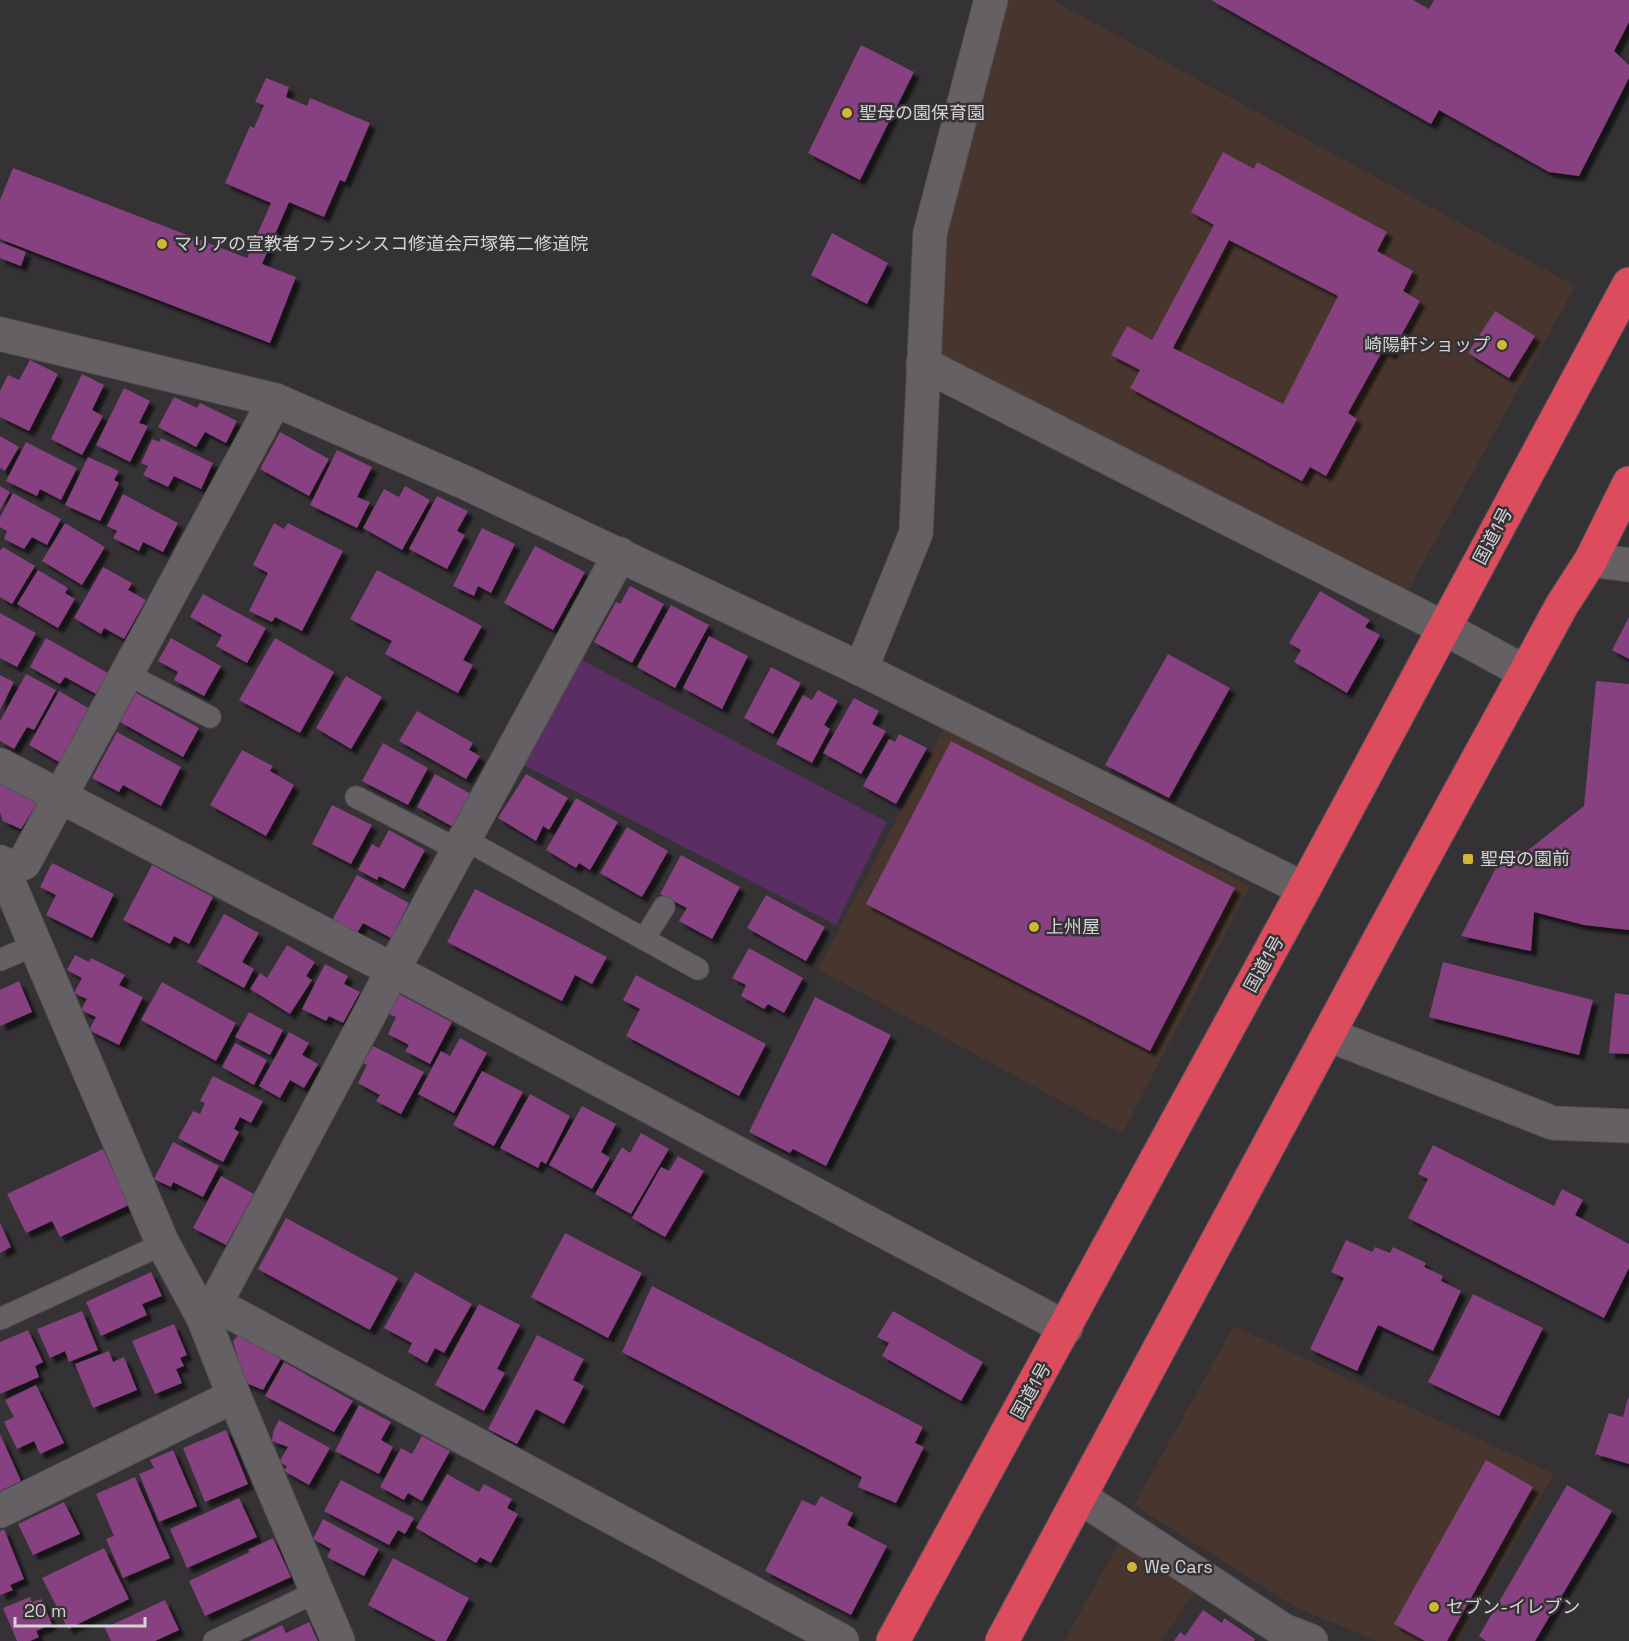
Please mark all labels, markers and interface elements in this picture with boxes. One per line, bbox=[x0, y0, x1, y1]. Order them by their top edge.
place label: 聖母の園保育園 bbox=[859, 101, 985, 124]
marker: 聖母の園保育園 bbox=[840, 106, 854, 120]
place label: マリアの宣教者フランシスコ修道会戸塚第二修道院 bbox=[174, 232, 588, 255]
marker: マリアの宣教者フランシスコ修道会戸塚第二修道院 bbox=[155, 237, 169, 251]
place label: 崎陽軒ショップ bbox=[1364, 333, 1490, 356]
marker: 崎陽軒ショップ bbox=[1495, 338, 1509, 352]
street label: 国道1号 bbox=[1468, 503, 1517, 568]
place label: 聖母の園前 bbox=[1480, 847, 1570, 870]
marker: 聖母の園前 bbox=[1461, 852, 1475, 866]
place label: 上州屋 bbox=[1046, 915, 1100, 938]
marker: 上州屋 bbox=[1027, 920, 1041, 934]
street label: 国道1号 bbox=[1239, 931, 1289, 996]
street label: 国道1号 bbox=[1006, 1358, 1056, 1423]
place label: We Cars bbox=[1144, 1555, 1213, 1578]
marker: We Cars bbox=[1125, 1560, 1139, 1574]
scale bar bbox=[15, 1590, 146, 1628]
place label: セブン-イレブン bbox=[1446, 1595, 1580, 1618]
text: 20 m bbox=[24, 1599, 67, 1622]
marker: セブン-イレブン bbox=[1427, 1600, 1441, 1614]

